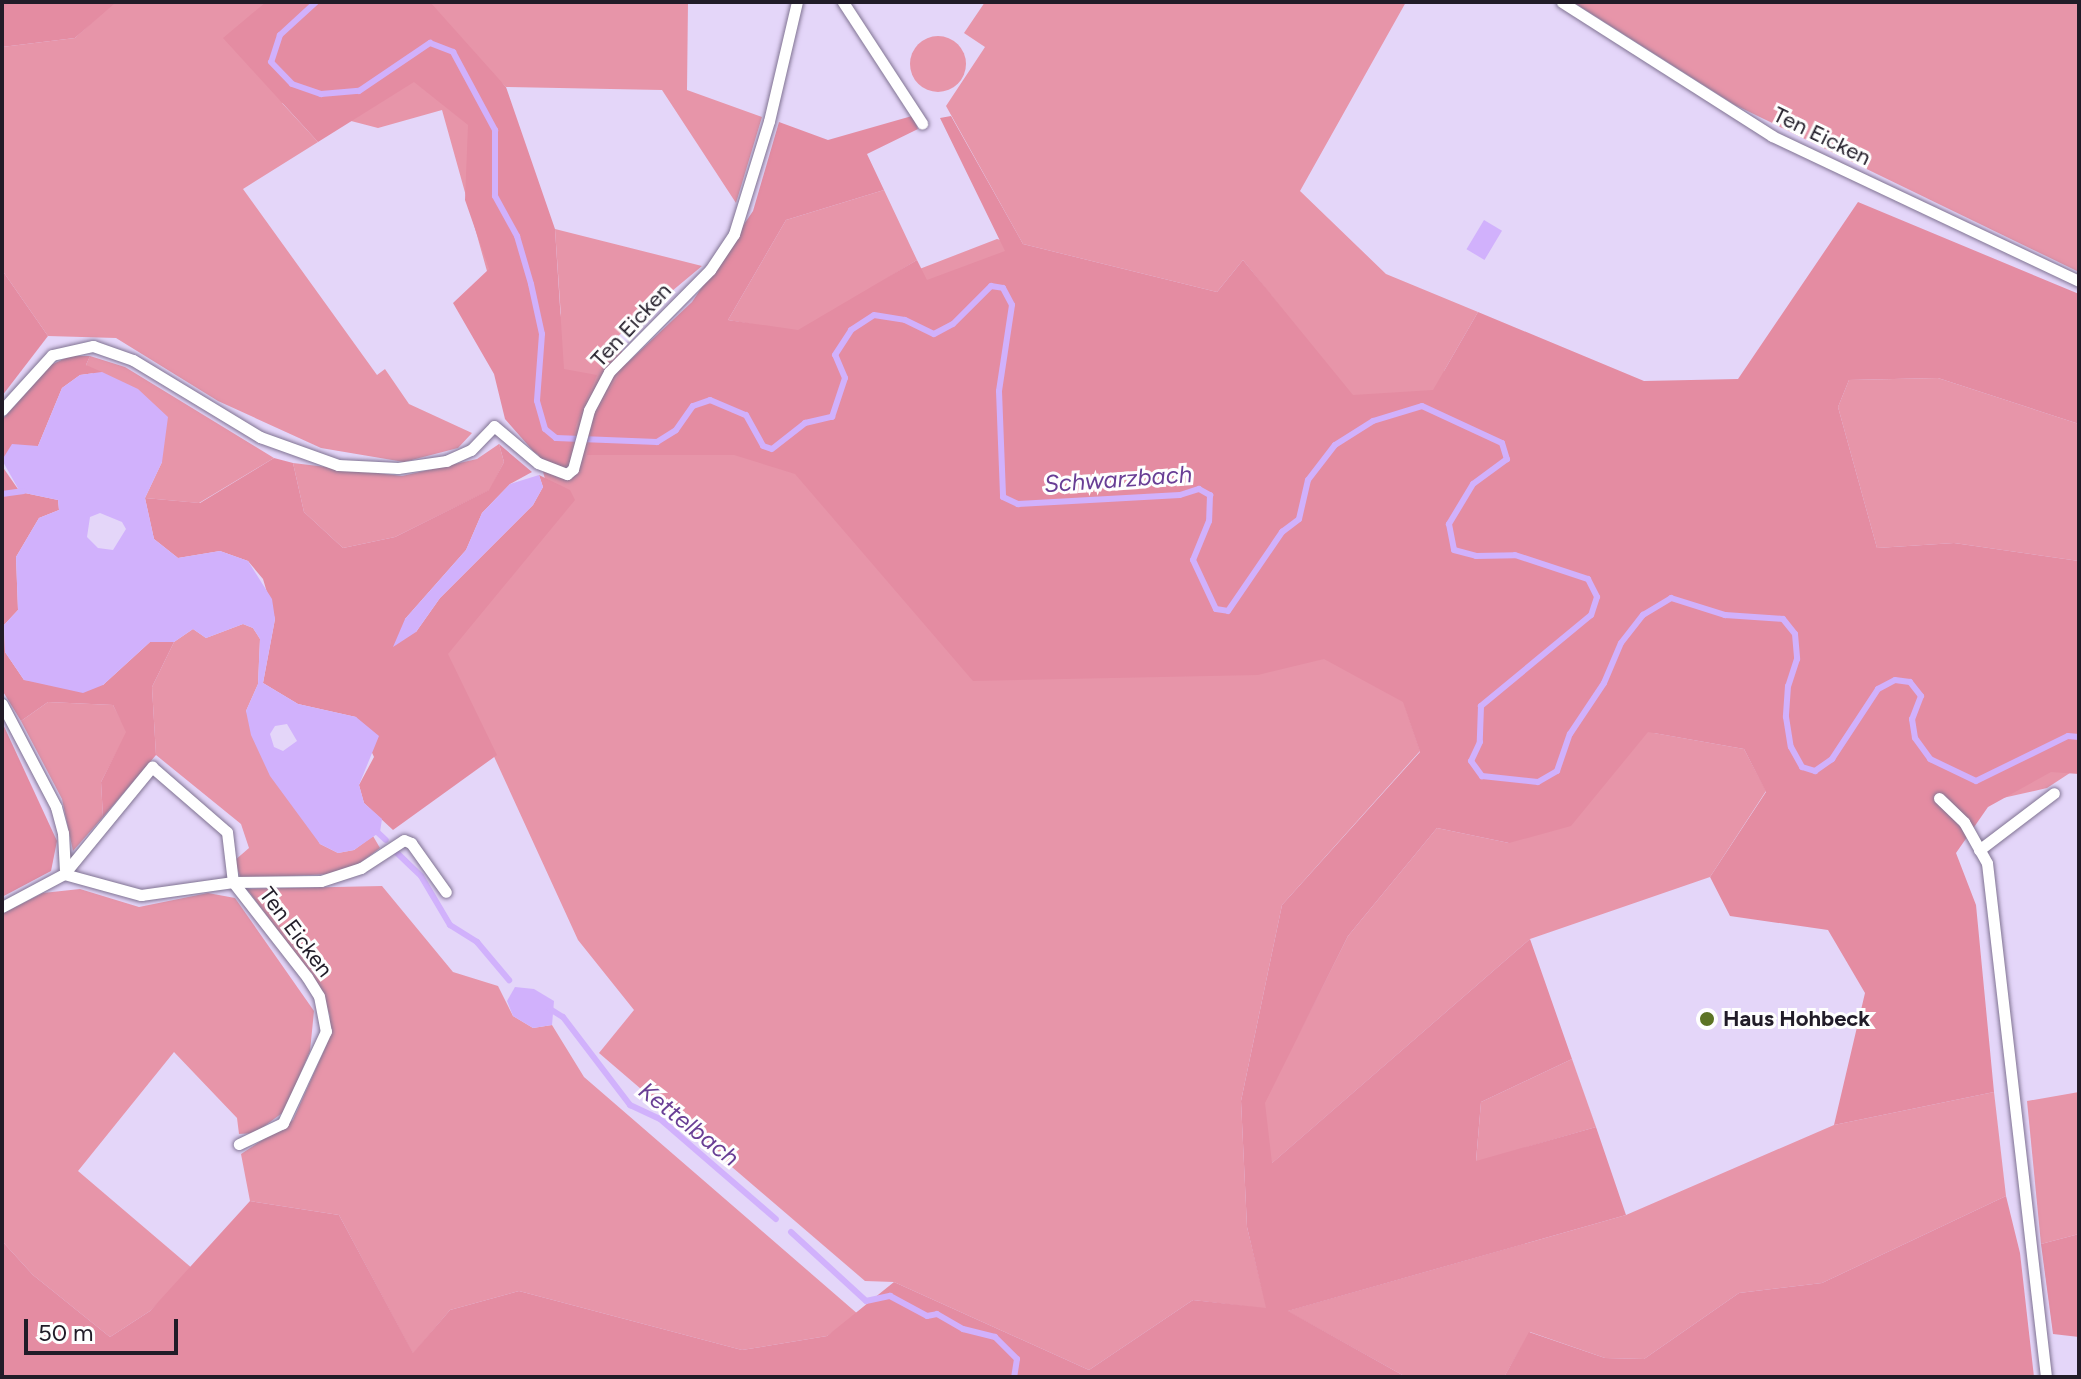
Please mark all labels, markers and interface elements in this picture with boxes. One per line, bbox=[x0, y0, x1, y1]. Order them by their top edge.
street label: Ten Eicken bbox=[1769, 101, 1875, 171]
street label: Ten Eicken bbox=[585, 278, 677, 372]
water label: Schwarzbach bbox=[1043, 459, 1193, 499]
street label: Ten Eicken bbox=[254, 882, 338, 982]
place label: Haus Hohbeck bbox=[1723, 1006, 1870, 1032]
marker: Haus Hohbeck bbox=[1698, 1010, 1716, 1028]
water label: Kettelbach bbox=[633, 1076, 745, 1172]
scale bar bbox=[28, 1303, 182, 1353]
text: 50 m bbox=[38, 1318, 94, 1347]

